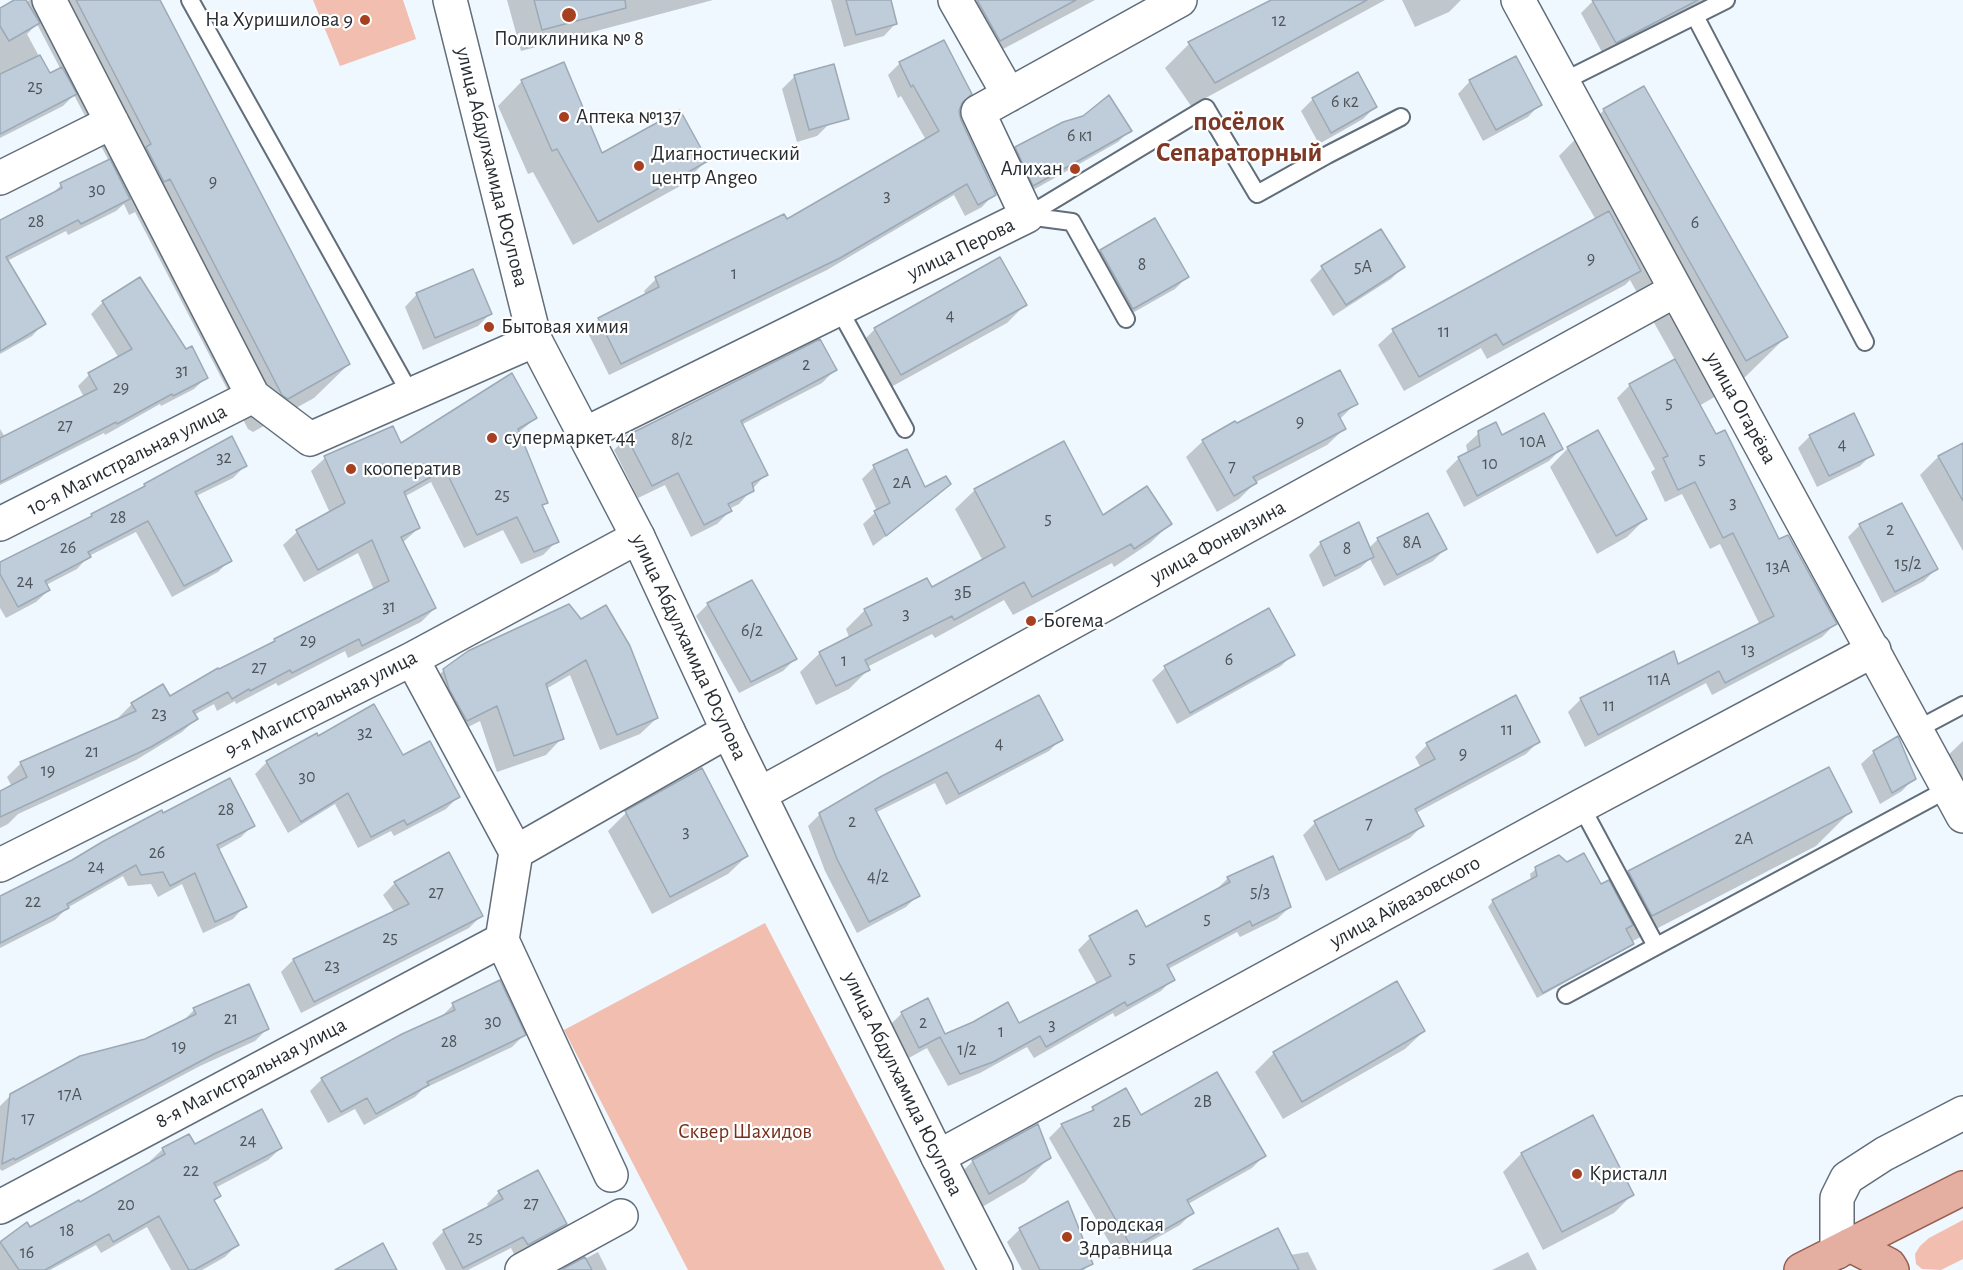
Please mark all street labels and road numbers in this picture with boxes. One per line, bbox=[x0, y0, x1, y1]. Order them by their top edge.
street label: улица Абдулхамида Юсупова bbox=[450, 44, 534, 290]
street label: улица Перова bbox=[903, 212, 1019, 286]
street label: улица Огарёва bbox=[1700, 348, 1782, 468]
street label: 10-я Магистральная улица bbox=[23, 399, 231, 521]
street label: улица Фонвизина bbox=[1146, 494, 1290, 590]
street label: улица Абдулхамида Юсупова bbox=[626, 530, 752, 764]
street label: 9-я Магистральная улица bbox=[221, 645, 421, 763]
street label: улица Айвазовского bbox=[1325, 850, 1485, 954]
street label: улица Абдулхамида Юсупова bbox=[838, 968, 968, 1200]
street label: 8-я Магистральная улица bbox=[151, 1012, 351, 1134]

